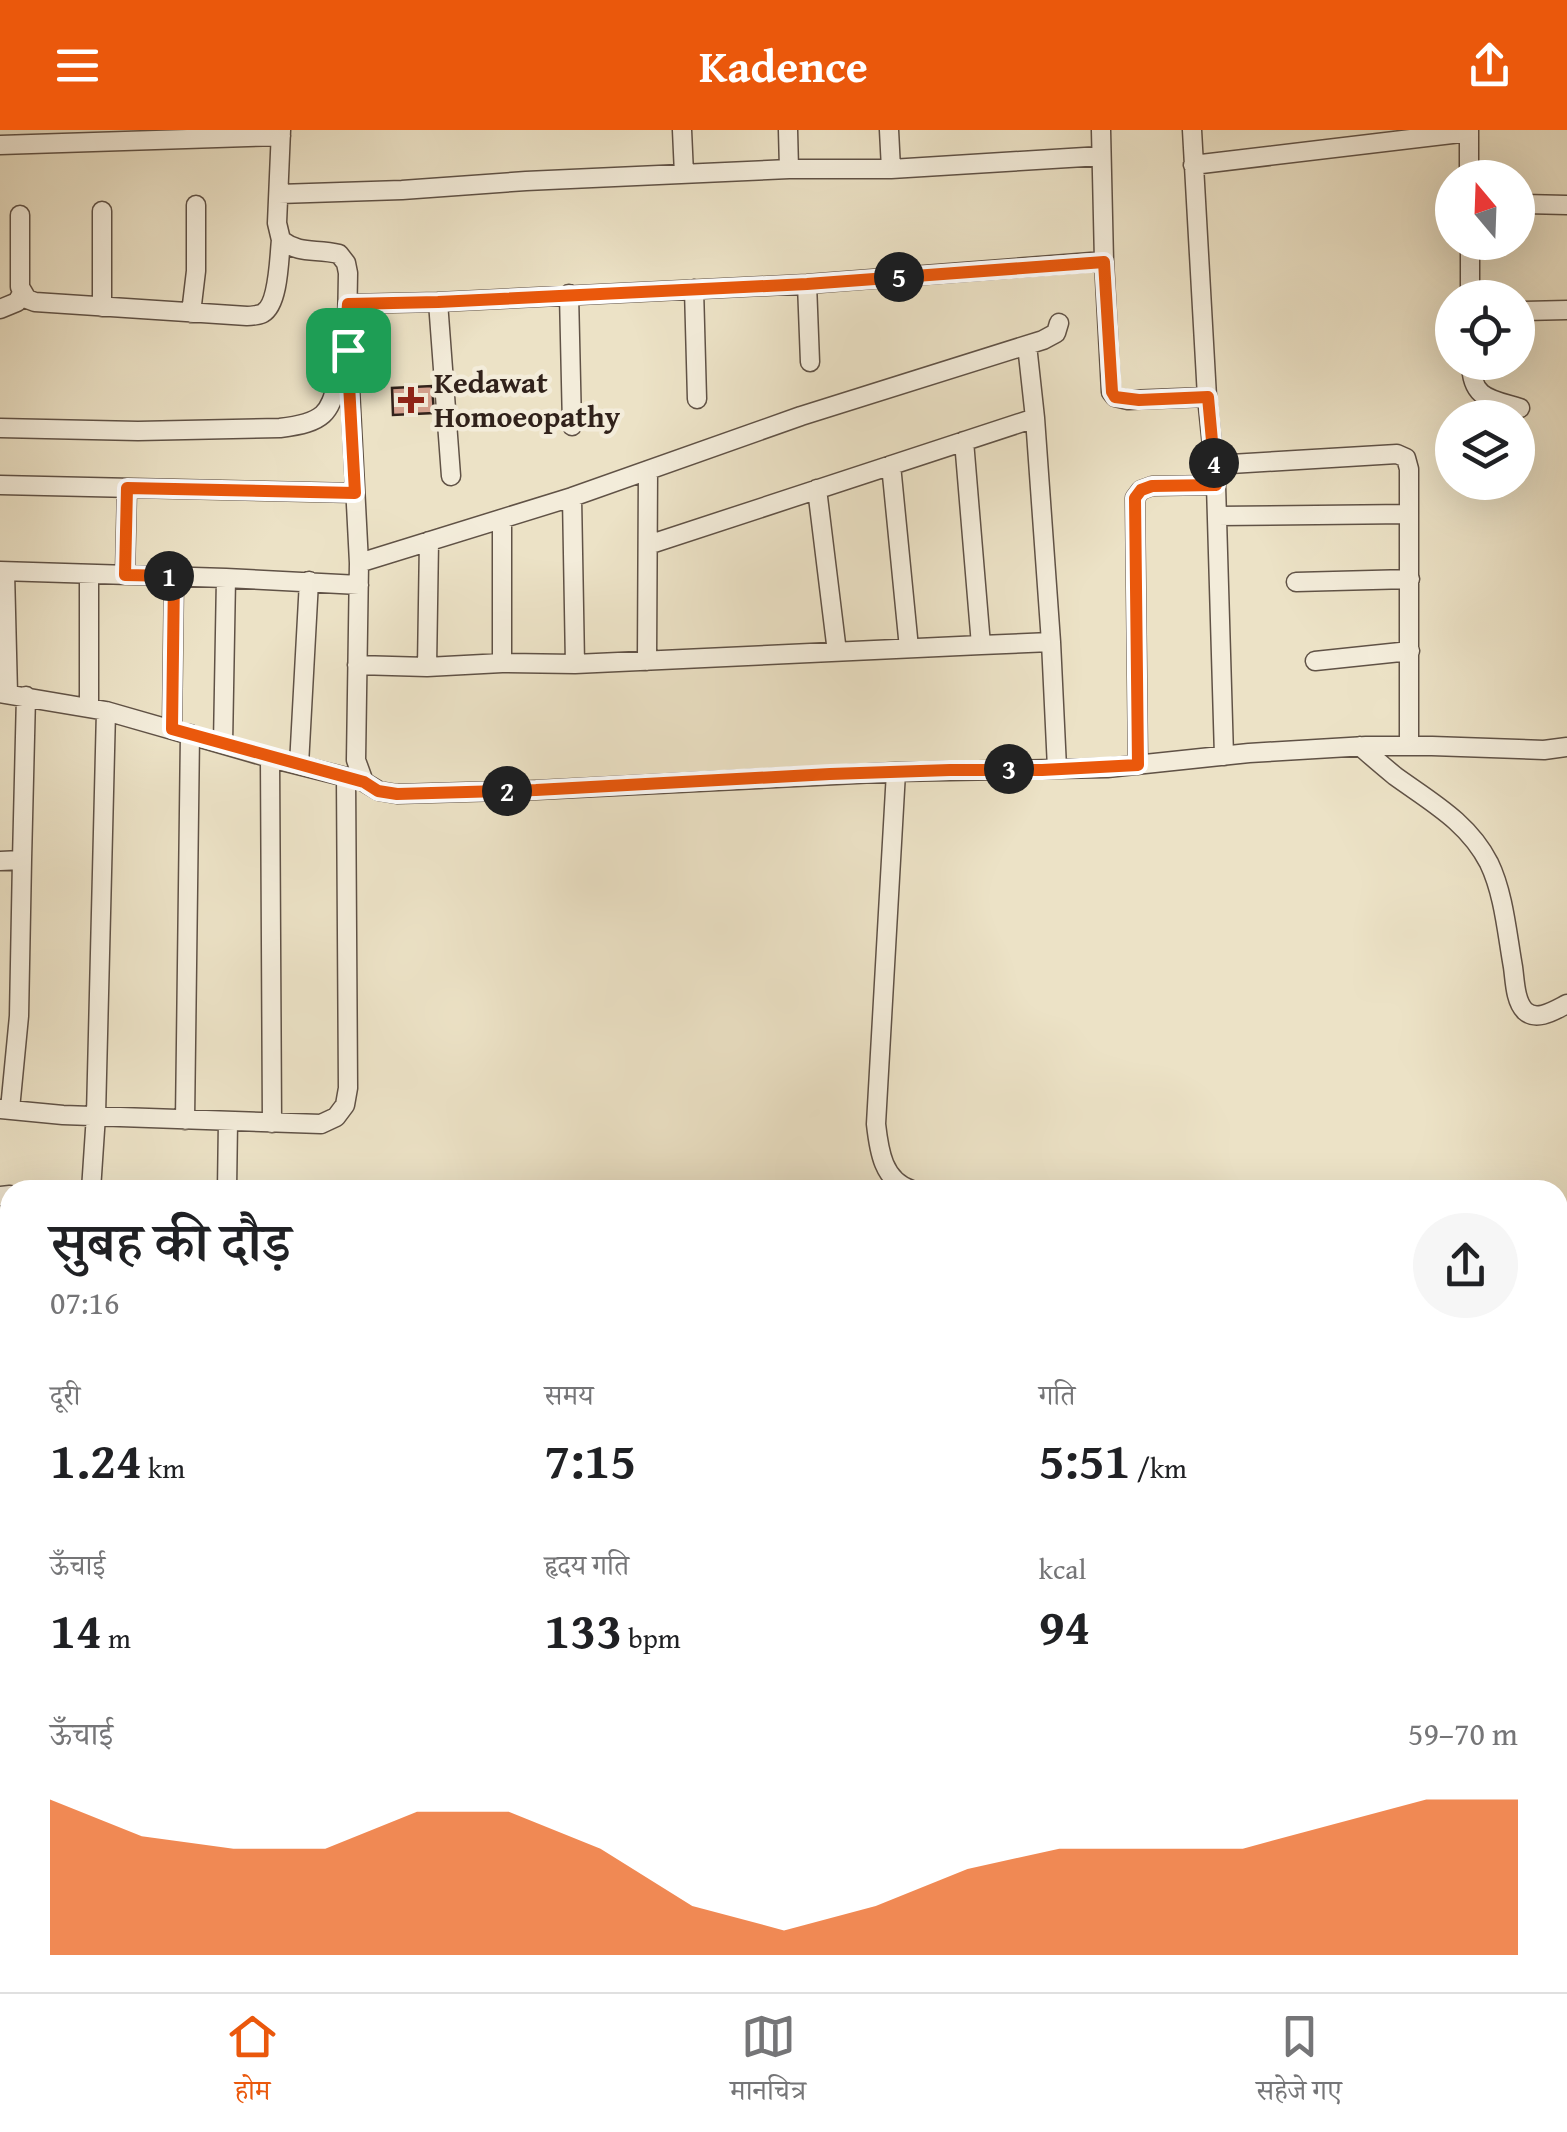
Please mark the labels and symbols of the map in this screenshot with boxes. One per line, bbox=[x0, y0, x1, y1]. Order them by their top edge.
north arrow bbox=[1435, 160, 1535, 260]
pin: 5 bbox=[874, 252, 924, 302]
pin bbox=[306, 308, 391, 393]
place label: Kedawat Homoeopathy bbox=[434, 360, 621, 438]
marker: Kedawat Homoeopathy bbox=[398, 387, 424, 413]
pin: 4 bbox=[1189, 438, 1239, 488]
pin: 1 bbox=[144, 551, 194, 601]
pin: 3 bbox=[984, 744, 1034, 794]
pin: 2 bbox=[482, 766, 532, 816]

